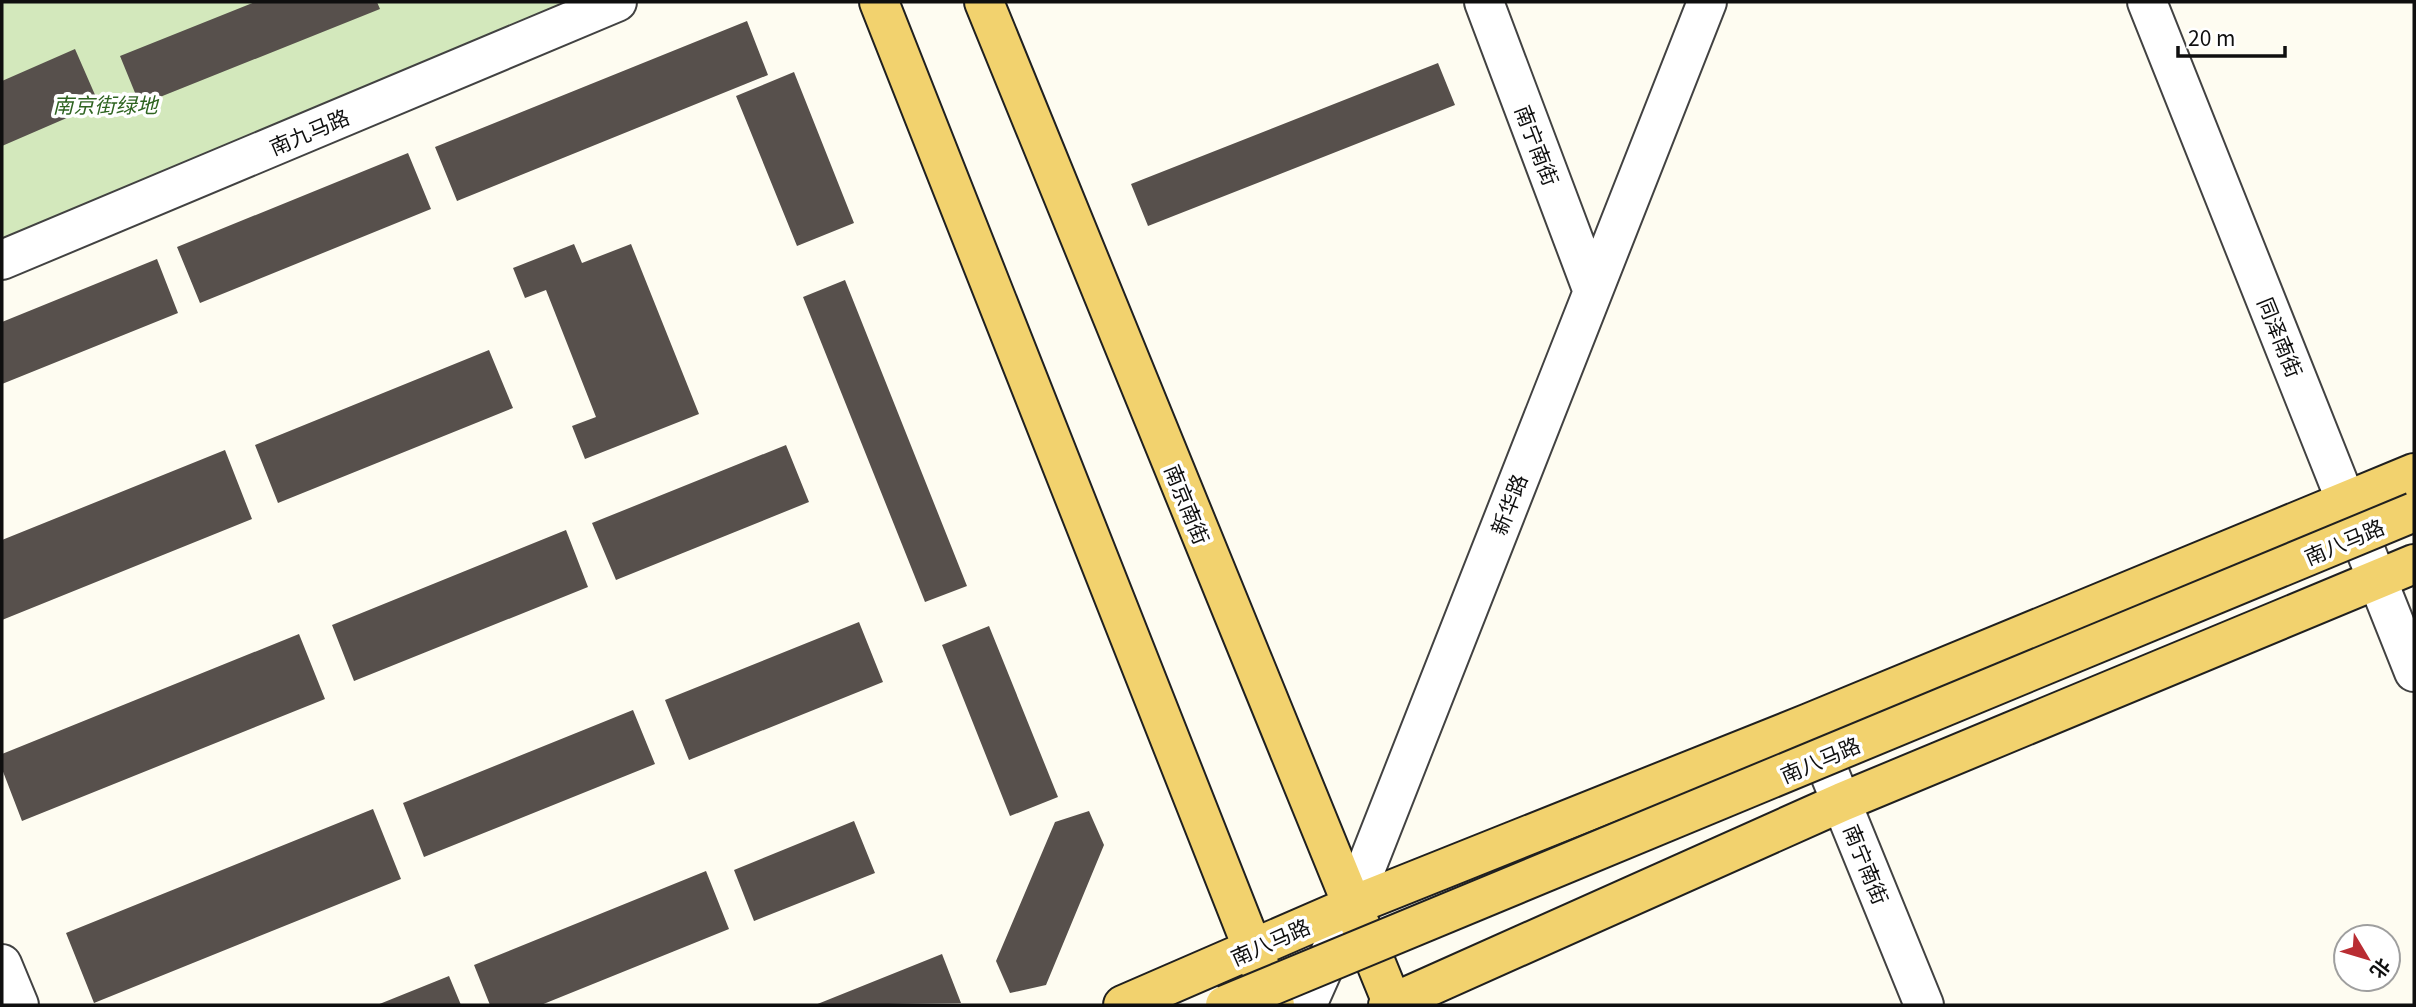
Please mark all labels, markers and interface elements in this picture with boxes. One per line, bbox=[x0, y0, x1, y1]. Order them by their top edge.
scale bar bbox=[2178, 14, 2285, 58]
text: 20 m bbox=[2188, 22, 2235, 52]
park label: 南京街绿地 bbox=[53, 89, 159, 119]
street label: 南宁南街 bbox=[1509, 100, 1567, 190]
street label: 南九马路 bbox=[264, 101, 354, 161]
street label: 同泽南街 bbox=[2251, 292, 2311, 382]
street label: 南京南街 bbox=[1158, 459, 1218, 549]
street label: 新华路 bbox=[1483, 469, 1533, 539]
street label: 南八马路 bbox=[2299, 511, 2389, 571]
street label: 南八马路 bbox=[1775, 729, 1865, 789]
street label: 南宁南街 bbox=[1837, 819, 1897, 909]
street label: 南八马路 bbox=[1226, 910, 1314, 972]
north arrow bbox=[2332, 923, 2402, 993]
text: 北 bbox=[2365, 954, 2398, 985]

